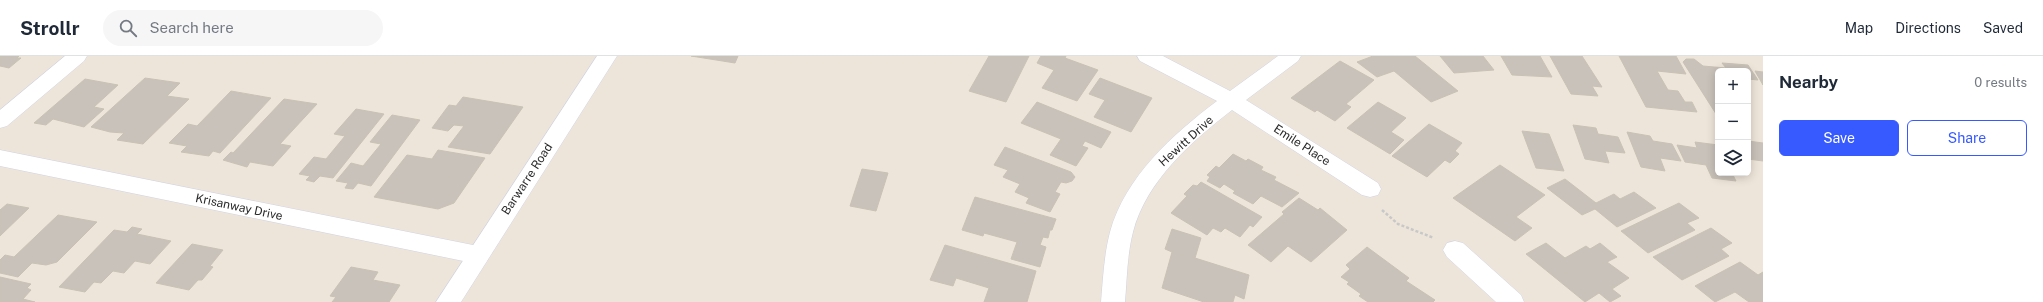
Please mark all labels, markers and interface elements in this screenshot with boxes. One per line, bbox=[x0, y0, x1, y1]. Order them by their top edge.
search box bbox=[103, 10, 383, 46]
text: Strollr bbox=[20, 17, 79, 39]
icon: search bbox=[117, 17, 139, 39]
text: Search here bbox=[149, 19, 234, 36]
text: Map bbox=[1845, 20, 1873, 36]
text: Directions bbox=[1895, 20, 1961, 36]
text: Saved bbox=[1983, 20, 2023, 36]
map controls bbox=[1715, 68, 1751, 176]
button: + bbox=[1715, 68, 1751, 104]
text: Nearby bbox=[1779, 72, 1838, 92]
text: 0 results bbox=[1974, 75, 2027, 90]
button: − bbox=[1715, 104, 1751, 140]
street label: Hewitt Drive bbox=[1156, 113, 1216, 169]
button: Save bbox=[1779, 120, 1899, 156]
button: Share bbox=[1907, 120, 2027, 156]
street label: Emile Place bbox=[1271, 121, 1333, 169]
street label: Barwarre Road bbox=[499, 140, 555, 218]
button: layers bbox=[1715, 140, 1751, 176]
street label: Krisanway Drive bbox=[194, 191, 284, 223]

